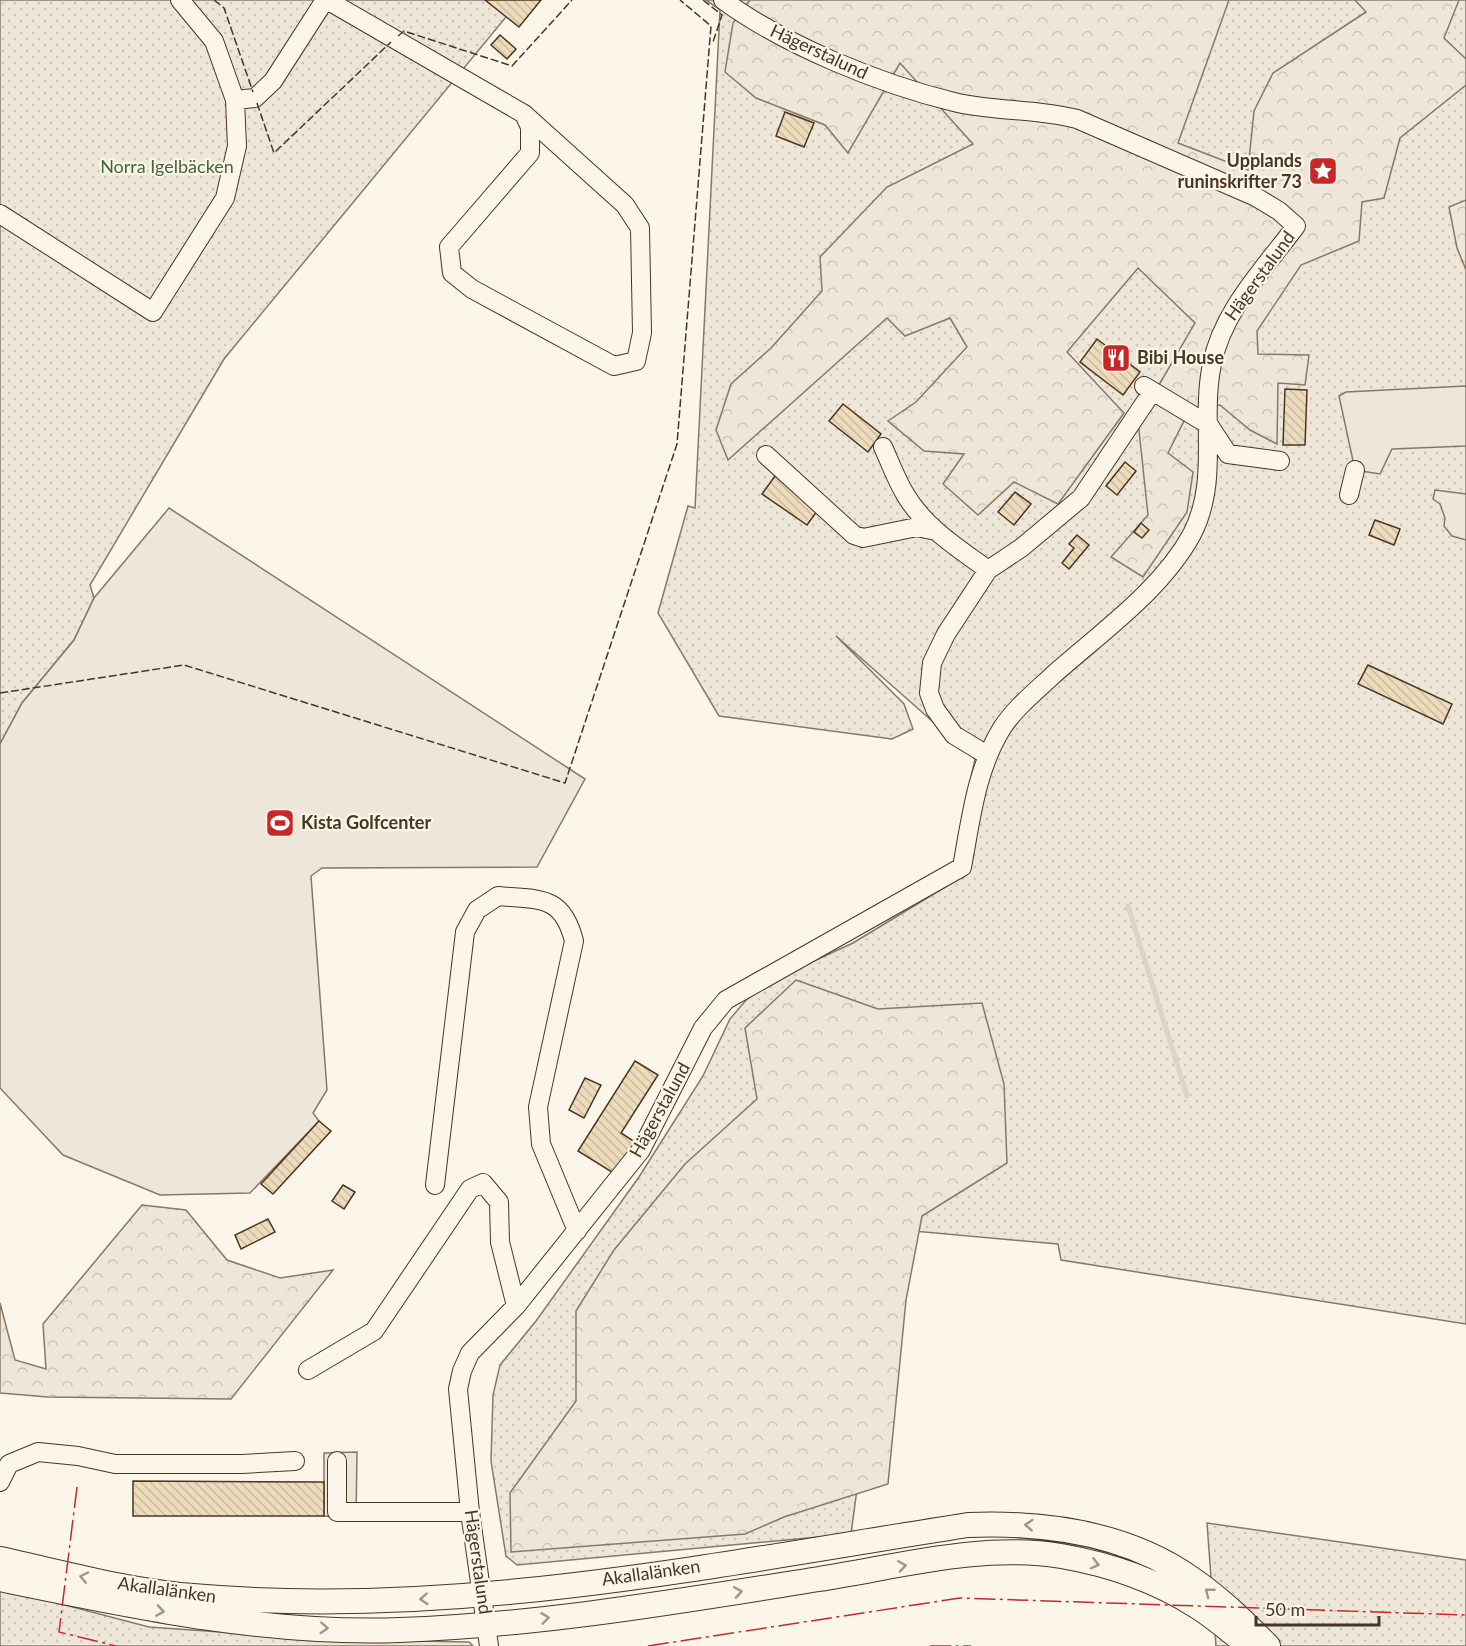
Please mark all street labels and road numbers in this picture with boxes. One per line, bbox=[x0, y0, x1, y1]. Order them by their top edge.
street label: Hägerstalund bbox=[767, 19, 872, 83]
street label: Hägerstalund bbox=[1219, 226, 1299, 324]
street label: Hägerstalund bbox=[624, 1058, 694, 1161]
street label: Hägerstalund bbox=[461, 1508, 497, 1616]
street label: Akallalänken bbox=[600, 1554, 701, 1590]
street label: Akallalänken bbox=[117, 1571, 218, 1607]

